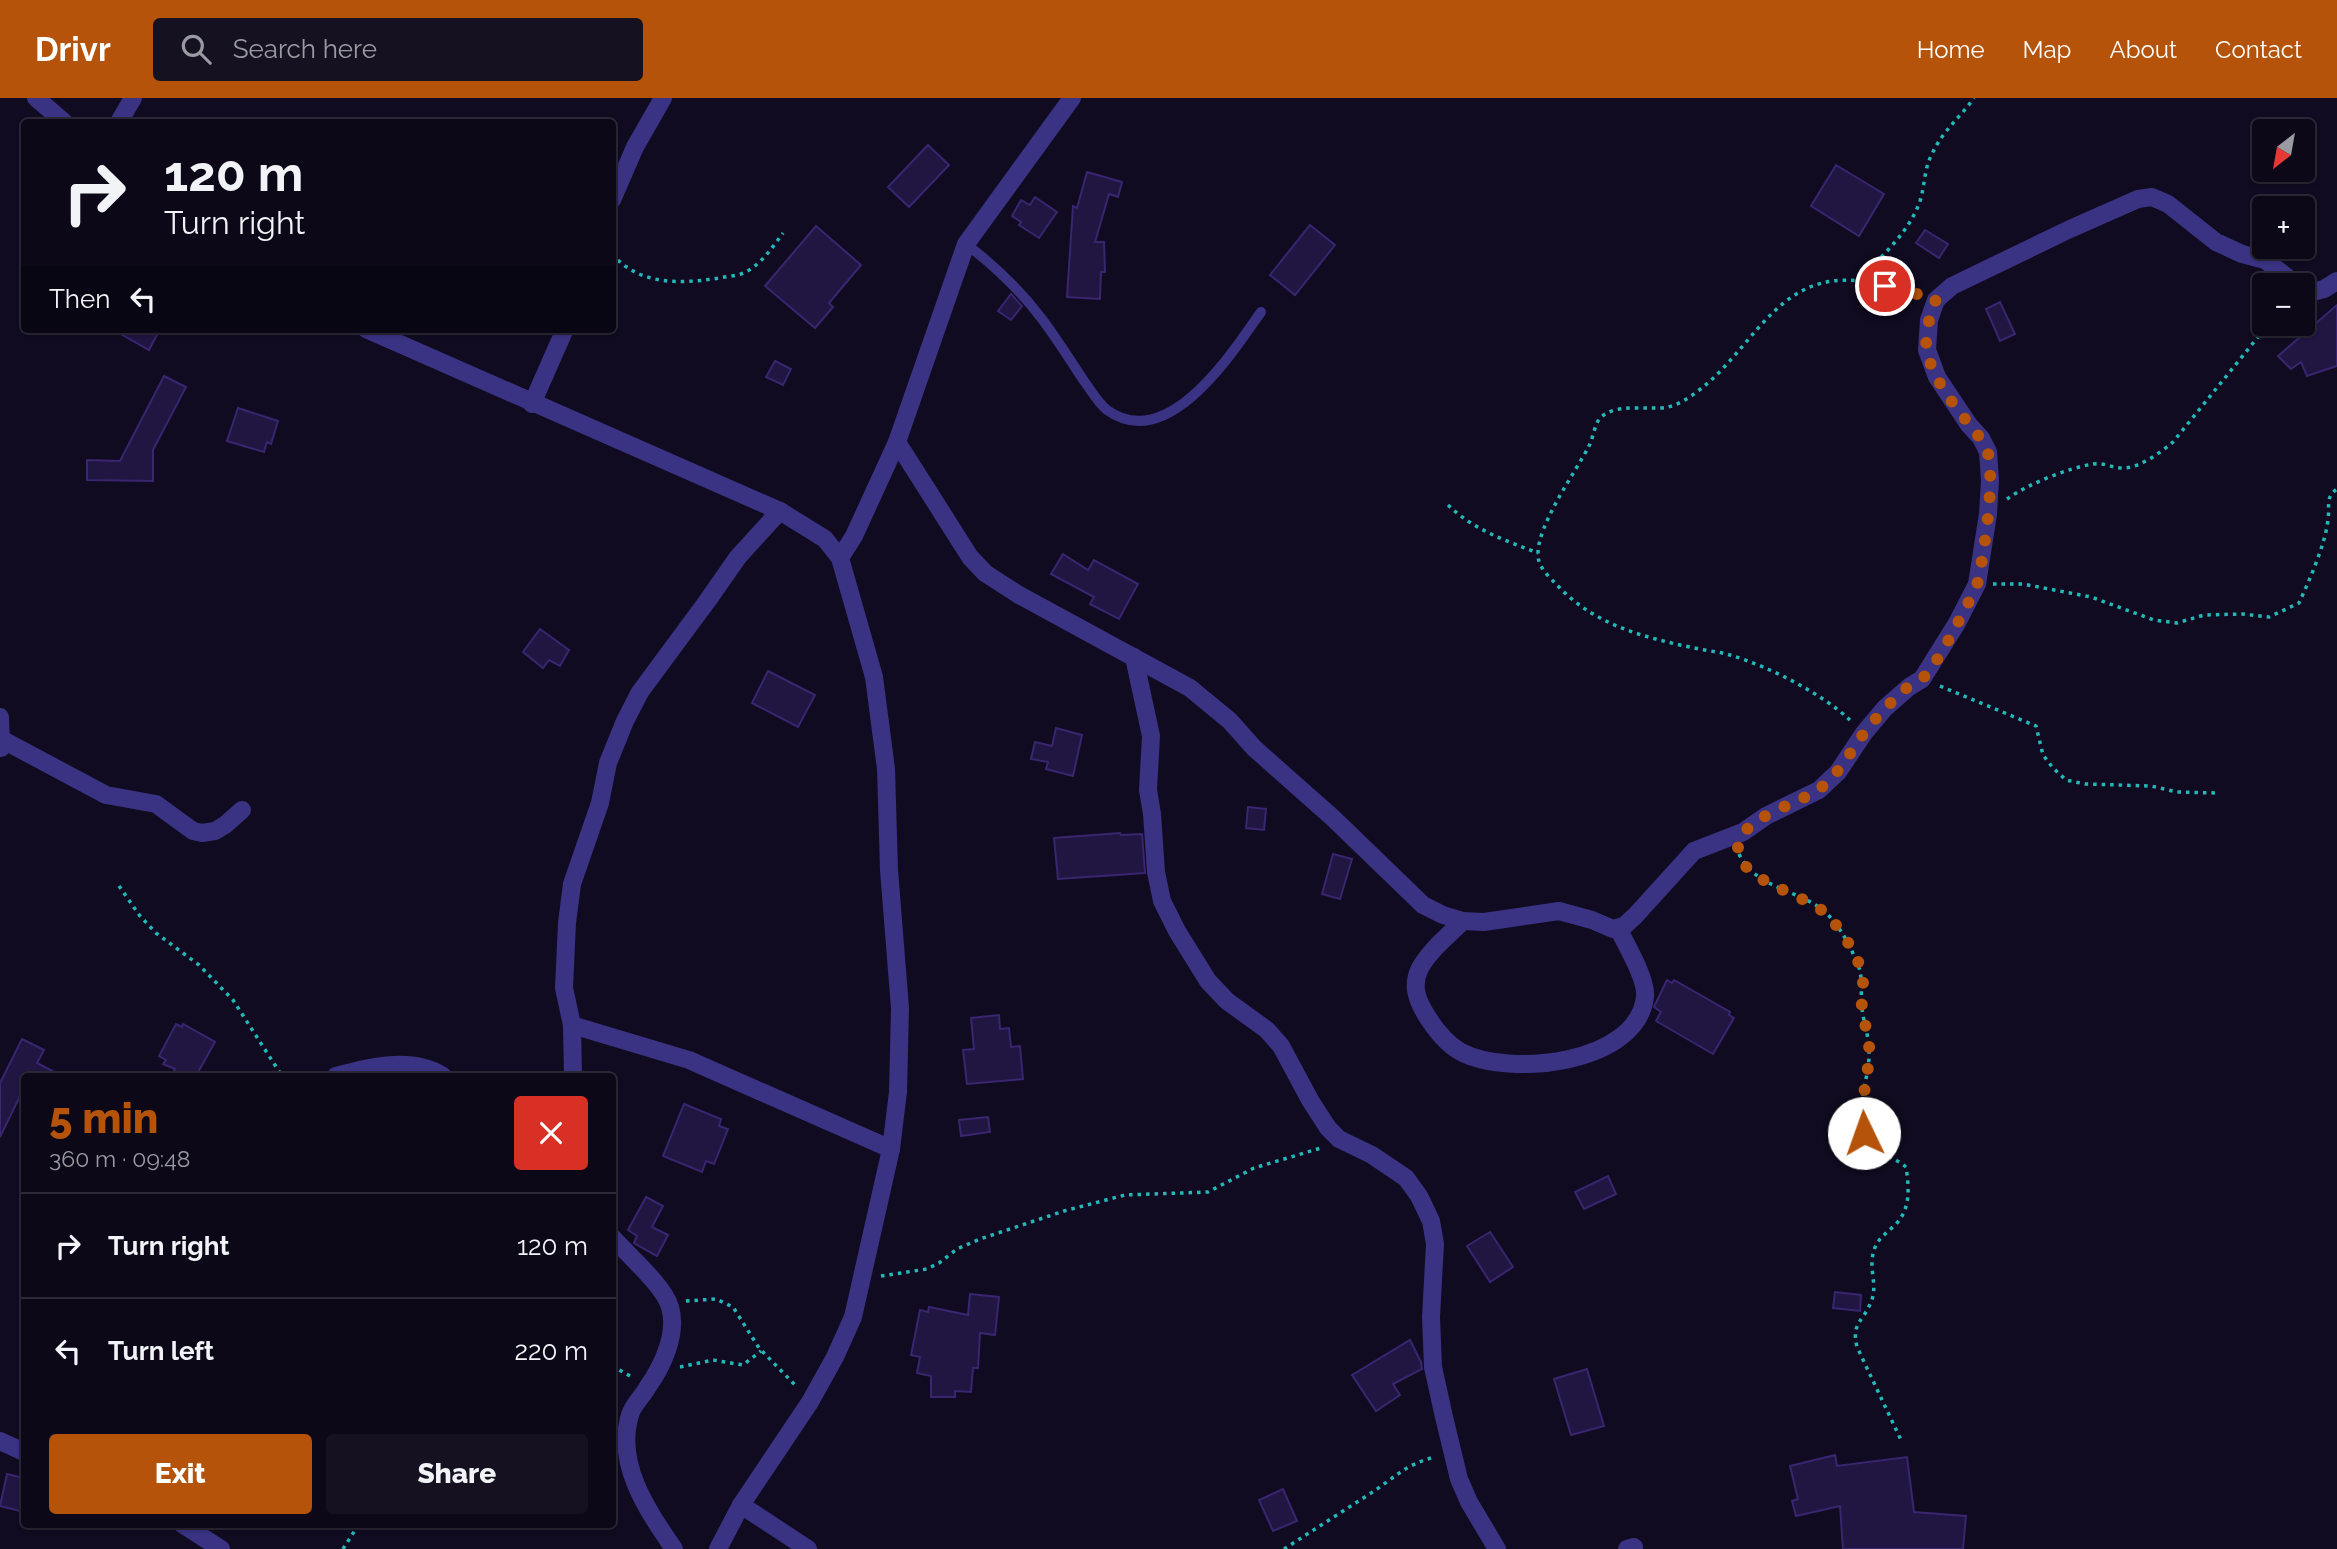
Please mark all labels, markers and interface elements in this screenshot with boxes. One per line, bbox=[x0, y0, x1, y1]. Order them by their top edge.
search box bbox=[153, 18, 643, 81]
text: Drivr bbox=[35, 30, 111, 69]
icon: search bbox=[177, 30, 215, 68]
text: Search here bbox=[233, 34, 377, 64]
text: Home bbox=[1917, 35, 1985, 64]
text: Map bbox=[2023, 35, 2071, 64]
text: About bbox=[2109, 35, 2177, 64]
text: Contact bbox=[2215, 35, 2302, 64]
north arrow bbox=[2252, 119, 2315, 182]
map controls bbox=[2252, 119, 2315, 336]
text: 120 m bbox=[164, 145, 303, 202]
icon: right bbox=[49, 147, 140, 238]
button: + bbox=[2252, 196, 2315, 259]
text: Turn right bbox=[164, 204, 305, 241]
pin bbox=[1855, 256, 1915, 316]
icon: arrive bbox=[1866, 267, 1904, 305]
button: − bbox=[2252, 273, 2315, 336]
icon: left bbox=[124, 280, 162, 318]
text: Then bbox=[49, 284, 110, 314]
text: 5 min bbox=[49, 1094, 159, 1143]
button: close bbox=[514, 1096, 588, 1170]
position arrow bbox=[1827, 1096, 1901, 1170]
text: 360 m · 09:48 bbox=[49, 1145, 190, 1172]
icon: right bbox=[49, 1227, 87, 1265]
text: Turn right bbox=[108, 1231, 229, 1261]
text: 120 m bbox=[517, 1231, 588, 1261]
icon: left bbox=[49, 1332, 87, 1370]
text: Turn left bbox=[108, 1336, 214, 1366]
text: 220 m bbox=[514, 1336, 588, 1366]
button: Exit bbox=[49, 1434, 312, 1514]
button: Share bbox=[326, 1434, 588, 1514]

